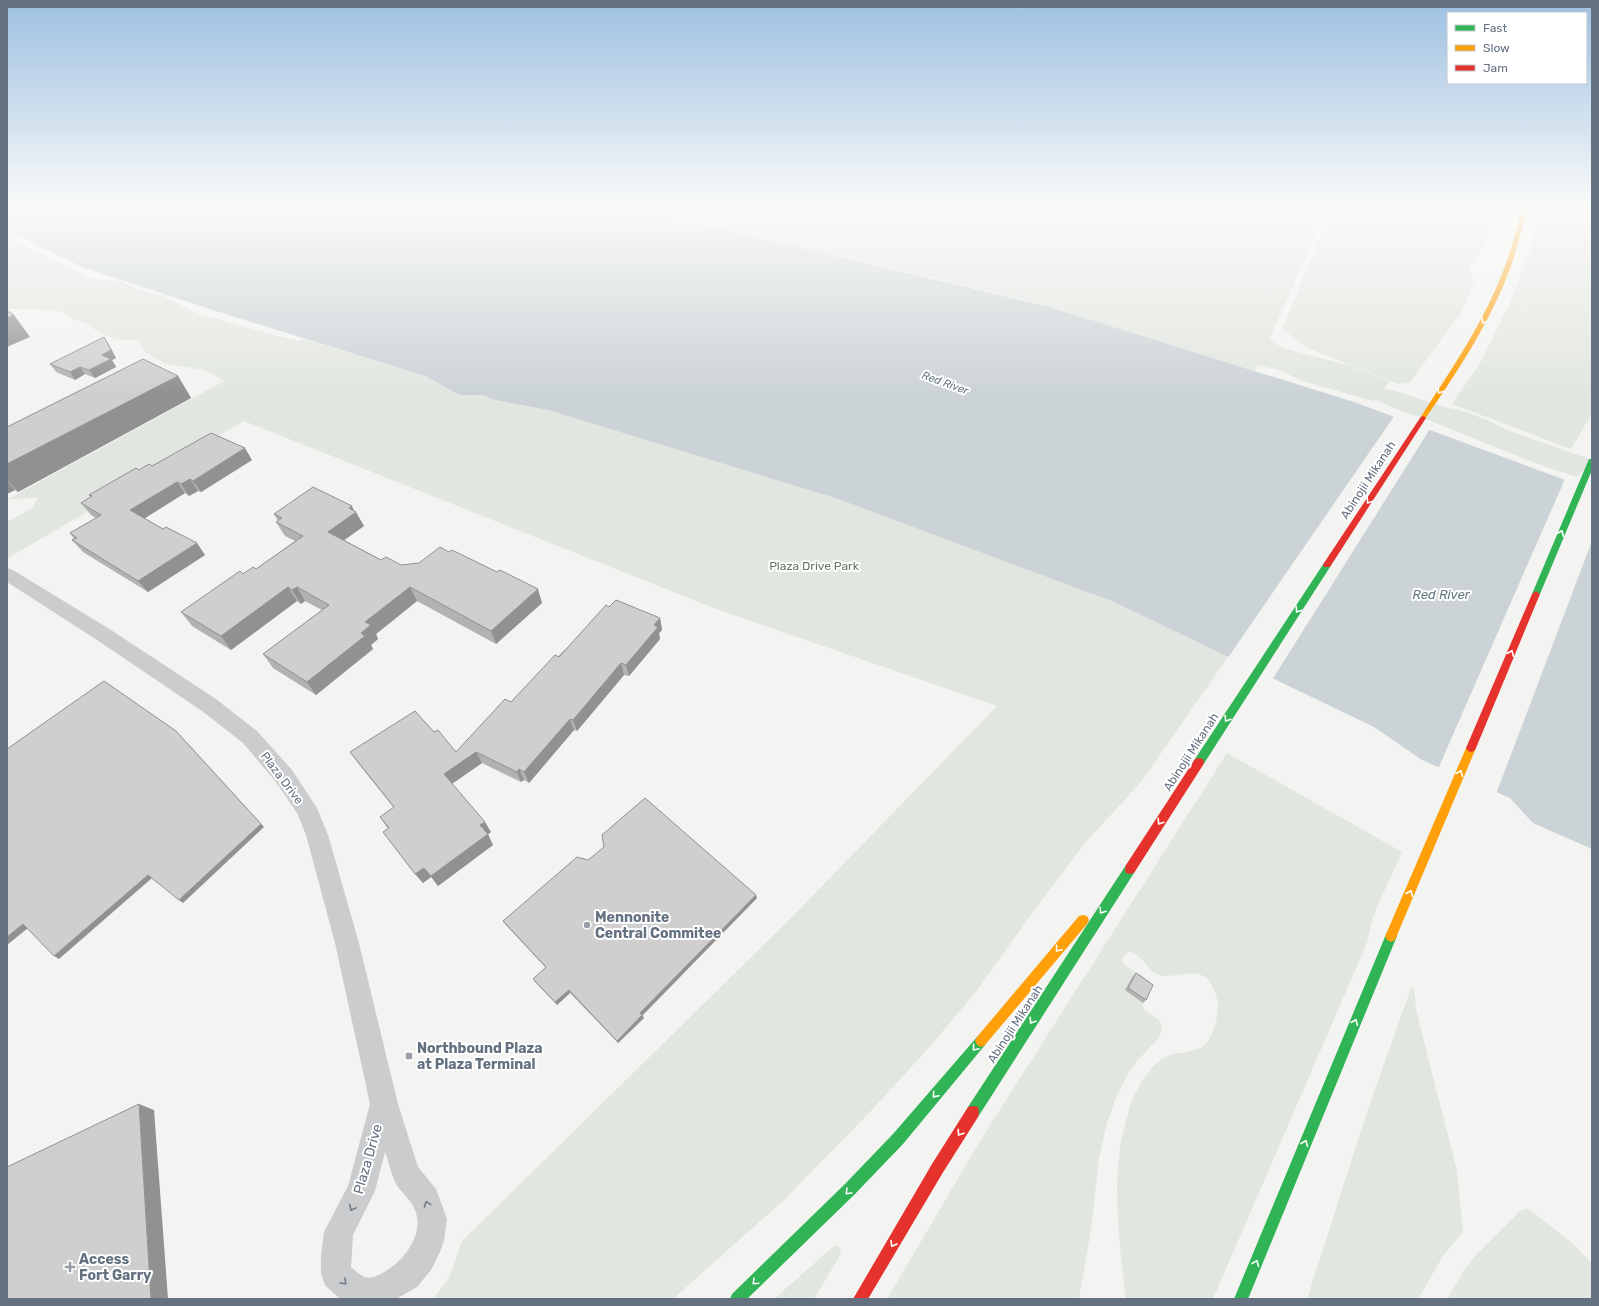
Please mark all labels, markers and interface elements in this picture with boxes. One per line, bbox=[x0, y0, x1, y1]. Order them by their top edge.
legend bbox=[1447, 12, 1587, 84]
text: Fast bbox=[1483, 21, 1507, 35]
text: Slow bbox=[1483, 41, 1510, 55]
text: Jam bbox=[1483, 61, 1508, 75]
one-way arrow bbox=[1481, 317, 1489, 324]
water label: Red River bbox=[920, 369, 971, 398]
one-way arrow bbox=[1438, 387, 1445, 394]
street label: Abinojii Mikanah bbox=[1338, 438, 1398, 522]
one-way arrow bbox=[1367, 496, 1374, 503]
one-way arrow bbox=[1557, 530, 1565, 537]
park label: Plaza Drive Park bbox=[769, 559, 860, 573]
water label: Red River bbox=[1412, 587, 1471, 602]
one-way arrow bbox=[1296, 605, 1303, 612]
one-way arrow bbox=[1506, 650, 1514, 658]
street label: Abinojii Mikanah bbox=[1161, 710, 1221, 794]
one-way arrow bbox=[1225, 714, 1232, 721]
street label: Plaza Drive bbox=[258, 749, 306, 807]
one-way arrow bbox=[1456, 769, 1464, 776]
one-way arrow bbox=[1157, 818, 1165, 825]
one-way arrow bbox=[1405, 889, 1413, 897]
one-way arrow bbox=[1099, 907, 1107, 914]
place label: Mennonite Central Commitee bbox=[595, 909, 721, 942]
marker: Mennonite Central Commitee bbox=[582, 920, 592, 930]
one-way arrow bbox=[1056, 944, 1063, 951]
street label: Abinojii Mikanah bbox=[985, 982, 1045, 1066]
one-way arrow bbox=[1029, 1017, 1037, 1024]
one-way arrow bbox=[1350, 1019, 1358, 1026]
place label: Northbound Plaza at Plaza Terminal bbox=[417, 1040, 543, 1073]
one-way arrow bbox=[972, 1044, 979, 1051]
marker: Northbound Plaza at Plaza Terminal bbox=[404, 1051, 414, 1061]
one-way arrow bbox=[933, 1091, 940, 1098]
street label: Plaza Drive bbox=[350, 1122, 386, 1196]
one-way arrow bbox=[958, 1128, 965, 1135]
one-way arrow bbox=[1300, 1139, 1308, 1147]
one-way arrow bbox=[845, 1187, 853, 1195]
one-way arrow bbox=[423, 1200, 432, 1207]
one-way arrow bbox=[349, 1204, 357, 1211]
one-way arrow bbox=[890, 1240, 897, 1247]
place label: Access Fort Garry bbox=[79, 1251, 152, 1284]
one-way arrow bbox=[1251, 1259, 1259, 1266]
marker: Access Fort Garry bbox=[64, 1261, 76, 1273]
one-way arrow bbox=[340, 1277, 347, 1285]
one-way arrow bbox=[752, 1278, 759, 1285]

